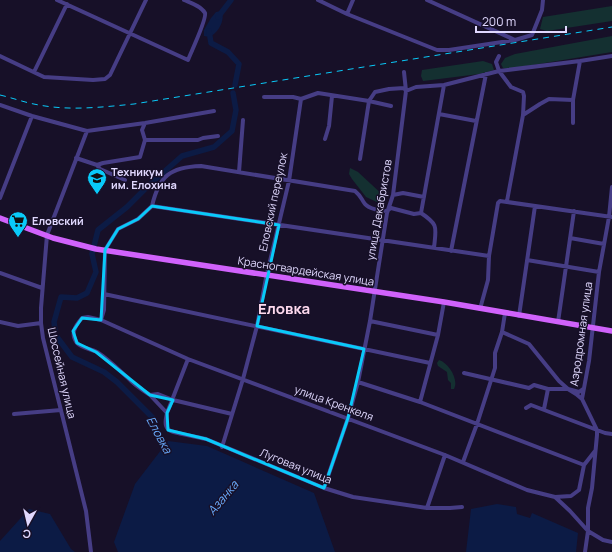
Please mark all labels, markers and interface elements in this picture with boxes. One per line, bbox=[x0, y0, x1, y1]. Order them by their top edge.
scale bar bbox=[476, 8, 566, 34]
text: 200 m bbox=[482, 13, 516, 30]
street label: Еловский переулок bbox=[255, 151, 290, 253]
street label: улица Декабристов bbox=[362, 158, 395, 262]
place label: Техникум им. Елохина bbox=[111, 164, 177, 192]
school or university icon: Техникум им. Елохина bbox=[86, 167, 108, 195]
supermarket icon: Еловский bbox=[7, 210, 29, 238]
place label: Еловский bbox=[32, 213, 84, 228]
street label: Красногвардейская улица bbox=[237, 252, 375, 289]
street label: Аэродромная улица bbox=[566, 281, 595, 387]
district label: Еловка bbox=[258, 298, 310, 319]
street label: Шоссейная улица bbox=[45, 326, 80, 420]
street label: улица Кренкеля bbox=[292, 381, 376, 424]
water label: Еловка bbox=[143, 413, 177, 458]
street label: Луговая улица bbox=[258, 444, 334, 487]
water label: Азанка bbox=[203, 476, 243, 518]
north arrow bbox=[8, 504, 48, 544]
text: С bbox=[21, 526, 32, 542]

